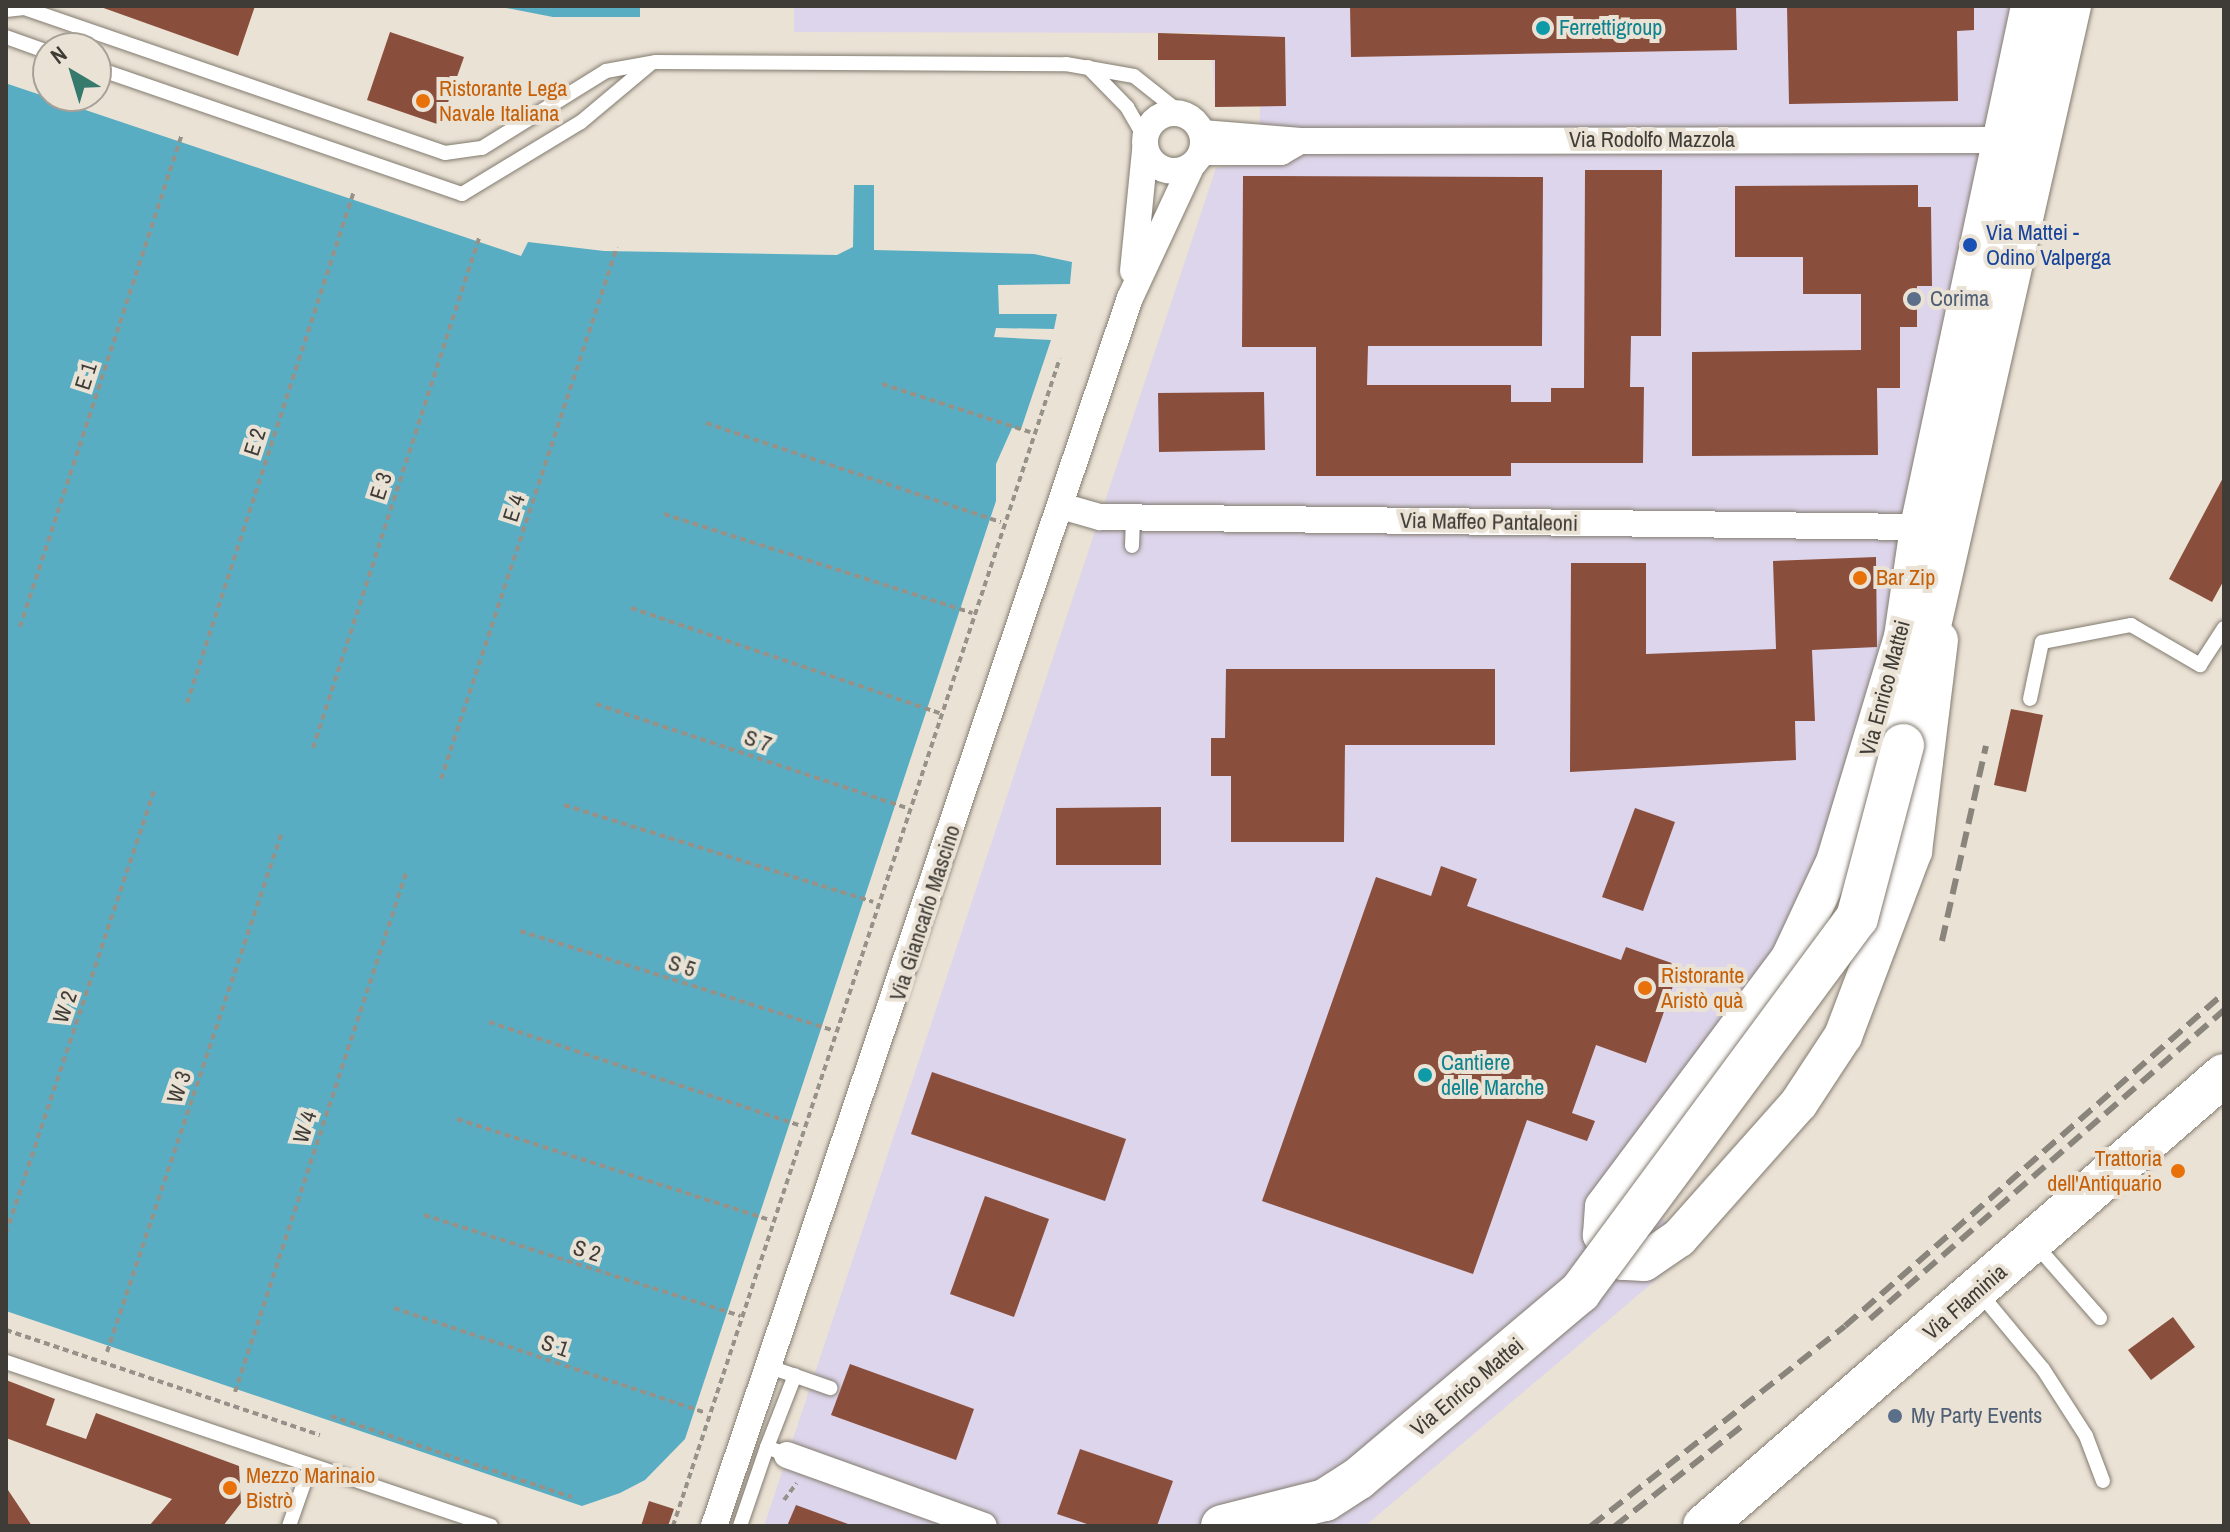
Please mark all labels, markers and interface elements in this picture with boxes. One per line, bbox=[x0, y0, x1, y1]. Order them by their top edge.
place label: Ferrettigroup bbox=[1559, 15, 1662, 41]
marker: Ferrettigroup bbox=[1534, 19, 1552, 37]
north arrow bbox=[32, 32, 112, 112]
text: N bbox=[44, 39, 73, 70]
place label: Ristorante Lega Navale Italiana bbox=[439, 75, 567, 126]
marker: Ristorante Lega Navale Italiana bbox=[414, 92, 432, 110]
street label: Via Rodolfo Mazzola bbox=[1569, 127, 1735, 153]
place label: Via Mattei - Odino Valperga bbox=[1986, 219, 2111, 270]
marker: Via Mattei - Odino Valperga bbox=[1961, 236, 1979, 254]
place label: Corima bbox=[1930, 286, 1989, 312]
marker: Corima bbox=[1905, 290, 1923, 308]
street label: E 1 bbox=[69, 359, 103, 393]
street label: E 2 bbox=[238, 425, 272, 459]
street label: E 3 bbox=[364, 469, 398, 503]
street label: E 4 bbox=[497, 491, 531, 525]
street label: Via Maffeo Pantaleoni bbox=[1400, 507, 1578, 537]
place label: Bar Zip bbox=[1876, 565, 1935, 591]
marker: Bar Zip bbox=[1851, 569, 1869, 587]
street label: Via Enrico Mattei bbox=[1854, 617, 1916, 759]
street label: S 7 bbox=[741, 724, 775, 758]
street label: Via Giancarlo Mascino bbox=[884, 822, 966, 1004]
street label: S 5 bbox=[665, 949, 699, 983]
place label: Ristorante Aristò quà bbox=[1661, 962, 1744, 1014]
marker: Ristorante Aristò quà bbox=[1636, 979, 1654, 997]
street label: W 2 bbox=[47, 988, 83, 1026]
place label: Cantiere delle Marche bbox=[1441, 1049, 1544, 1100]
marker: Cantiere delle Marche bbox=[1416, 1066, 1434, 1084]
street label: W 3 bbox=[161, 1068, 197, 1106]
street label: W 4 bbox=[287, 1108, 323, 1146]
place label: Trattoria dell'Antiquario bbox=[2047, 1145, 2162, 1196]
marker: Trattoria dell'Antiquario bbox=[2169, 1162, 2187, 1180]
street label: S 2 bbox=[570, 1234, 604, 1268]
street label: Via Flaminia bbox=[1918, 1259, 2012, 1345]
street label: S 1 bbox=[538, 1329, 572, 1363]
street label: Via Enrico Mattei bbox=[1405, 1332, 1529, 1442]
place label: My Party Events bbox=[1911, 1403, 2042, 1429]
marker: My Party Events bbox=[1886, 1407, 1904, 1425]
place label: Mezzo Marinaio Bistrò bbox=[246, 1462, 375, 1514]
marker: Mezzo Marinaio Bistrò bbox=[221, 1479, 239, 1497]

